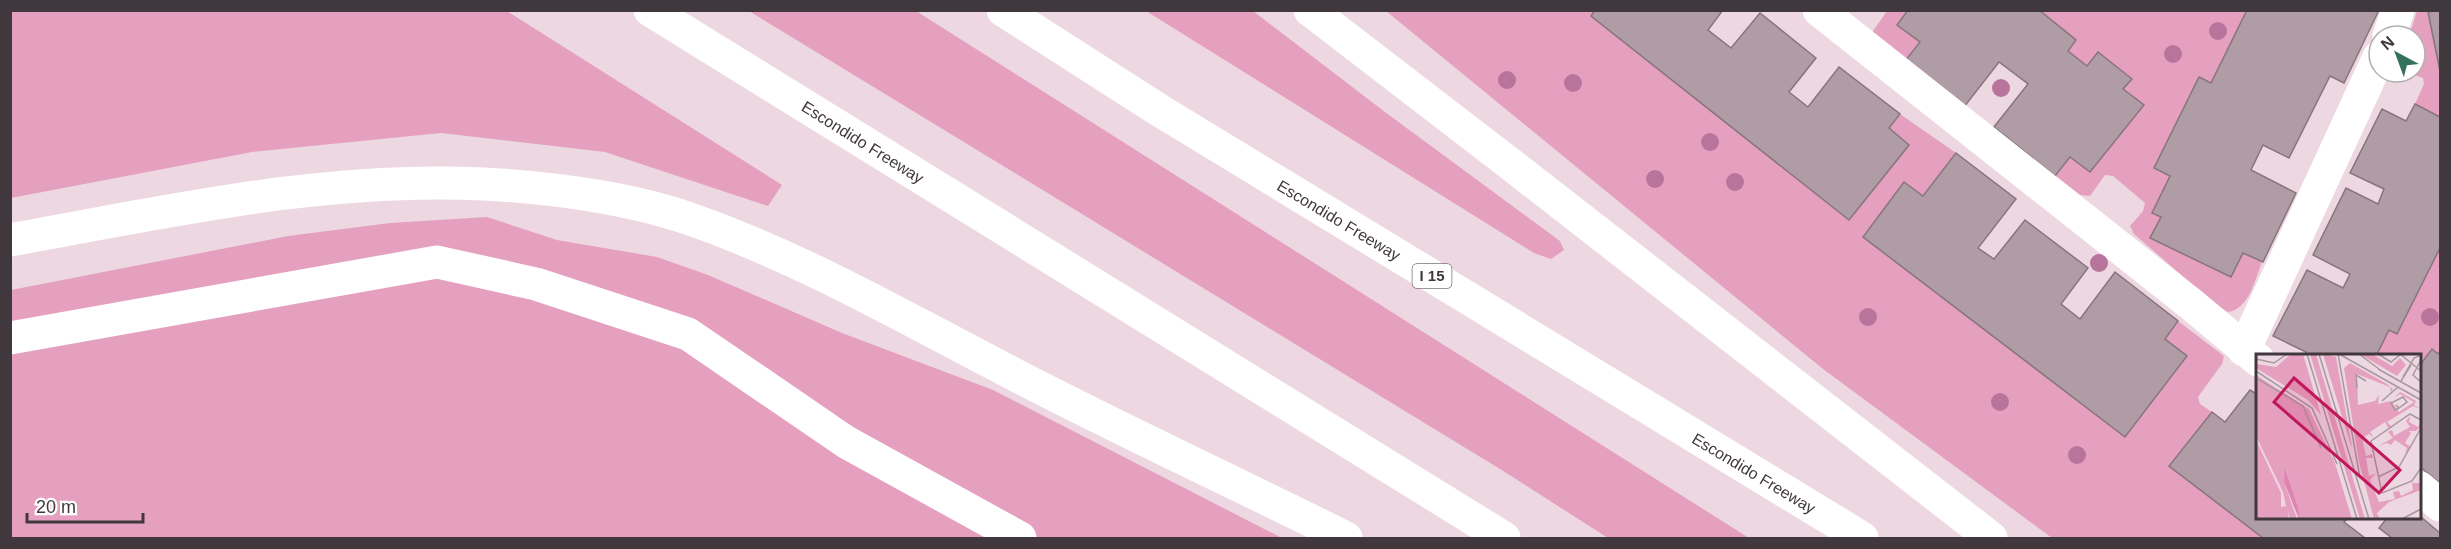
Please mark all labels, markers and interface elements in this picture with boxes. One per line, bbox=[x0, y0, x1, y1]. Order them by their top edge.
north arrow bbox=[2367, 24, 2427, 84]
text: N bbox=[2378, 33, 2397, 53]
street label: Escondido Freeway bbox=[799, 98, 927, 187]
street label: Escondido Freeway bbox=[1274, 177, 1403, 264]
road number: I 15 bbox=[1412, 264, 1452, 288]
inset map bbox=[2256, 354, 2421, 519]
street label: Escondido Freeway bbox=[1689, 430, 1818, 517]
scale bar bbox=[27, 486, 142, 524]
text: 20 m bbox=[36, 497, 76, 517]

